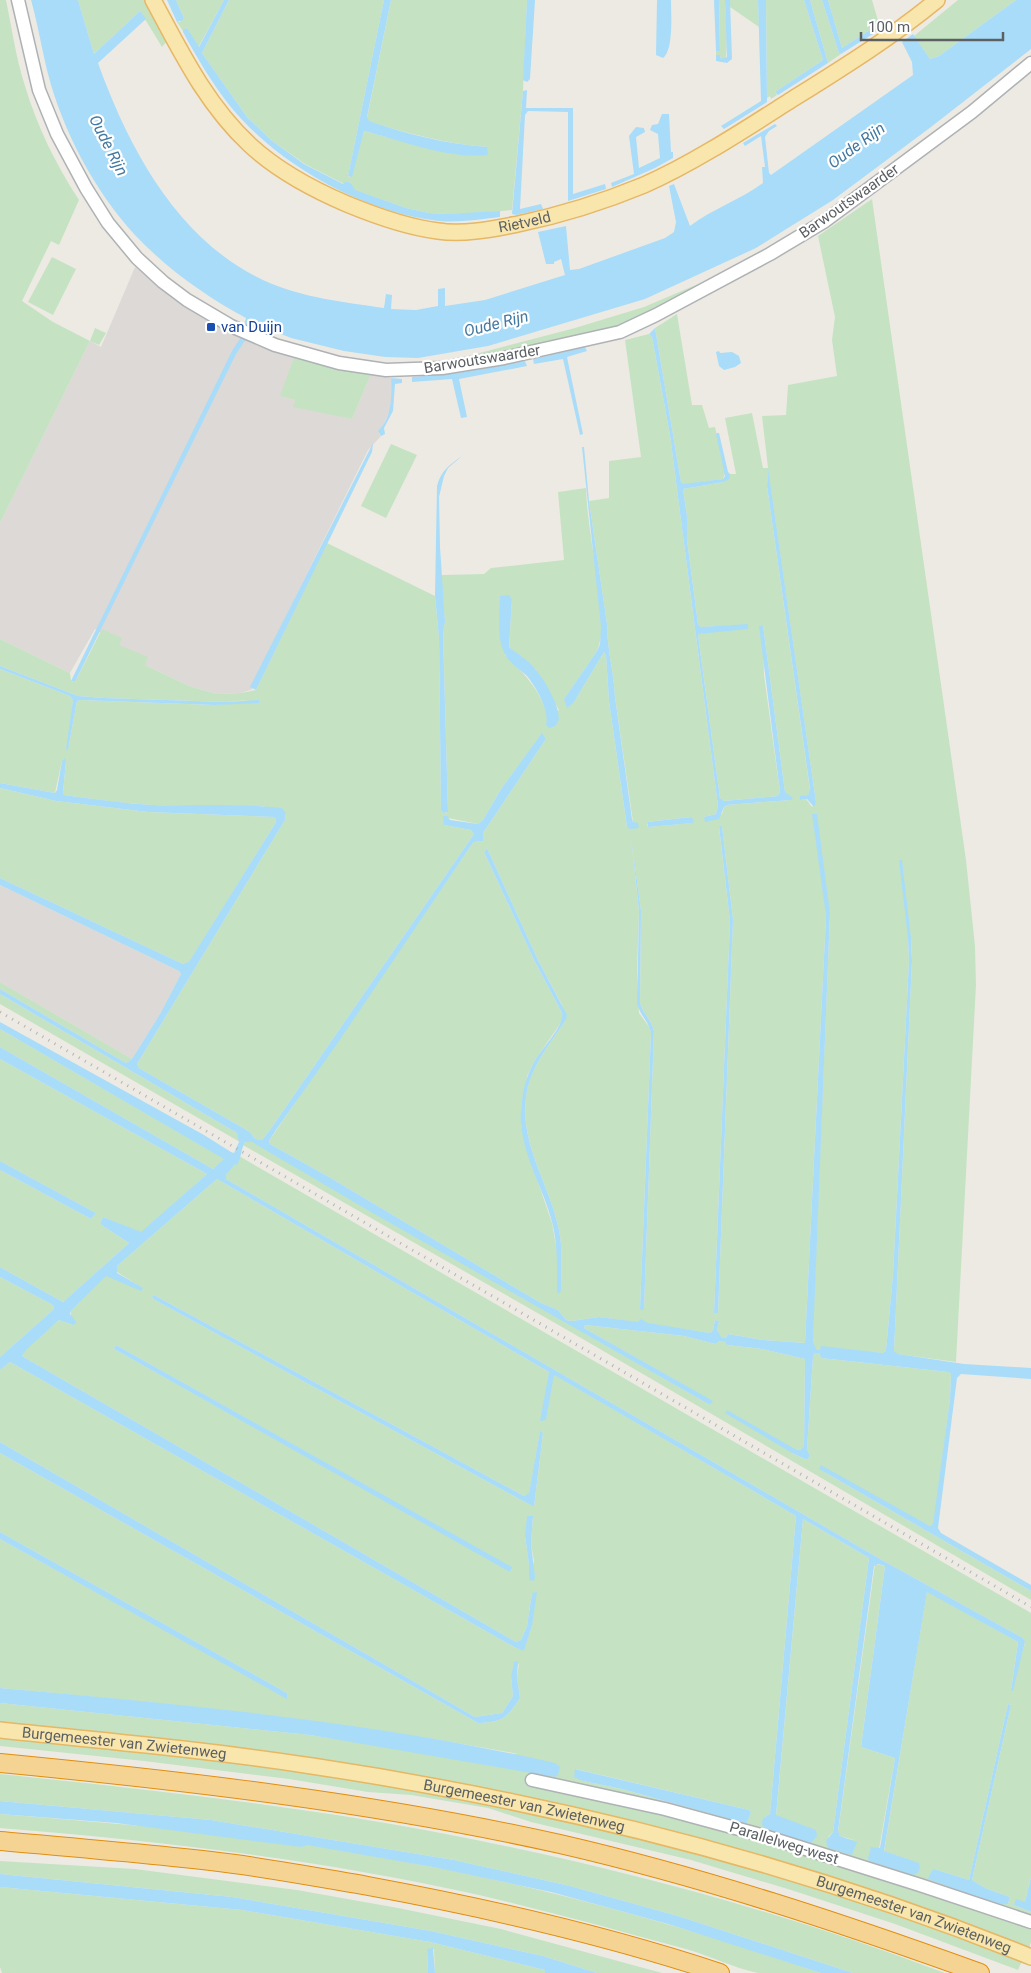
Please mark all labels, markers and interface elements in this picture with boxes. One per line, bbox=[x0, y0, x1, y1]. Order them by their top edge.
scale bar bbox=[861, 10, 1004, 42]
text: 100 m bbox=[868, 18, 910, 36]
water label: Oude Rijn bbox=[85, 112, 132, 179]
water label: Oude Rijn bbox=[824, 118, 888, 172]
street label: Barwoutswaarder bbox=[796, 160, 902, 242]
street label: Rietveld bbox=[497, 208, 553, 237]
water label: Oude Rijn bbox=[462, 306, 530, 341]
place label: van Duijn bbox=[221, 318, 282, 336]
marker: van Duijn bbox=[205, 321, 217, 333]
street label: Barwoutswaarder bbox=[423, 341, 541, 377]
street label: Burgemeester van Zwietenweg bbox=[21, 1723, 228, 1763]
street label: Burgemeester van Zwietenweg bbox=[422, 1776, 627, 1836]
street label: Parallelweg-west bbox=[727, 1818, 841, 1868]
street label: Burgemeester van Zwietenweg bbox=[814, 1872, 1014, 1957]

